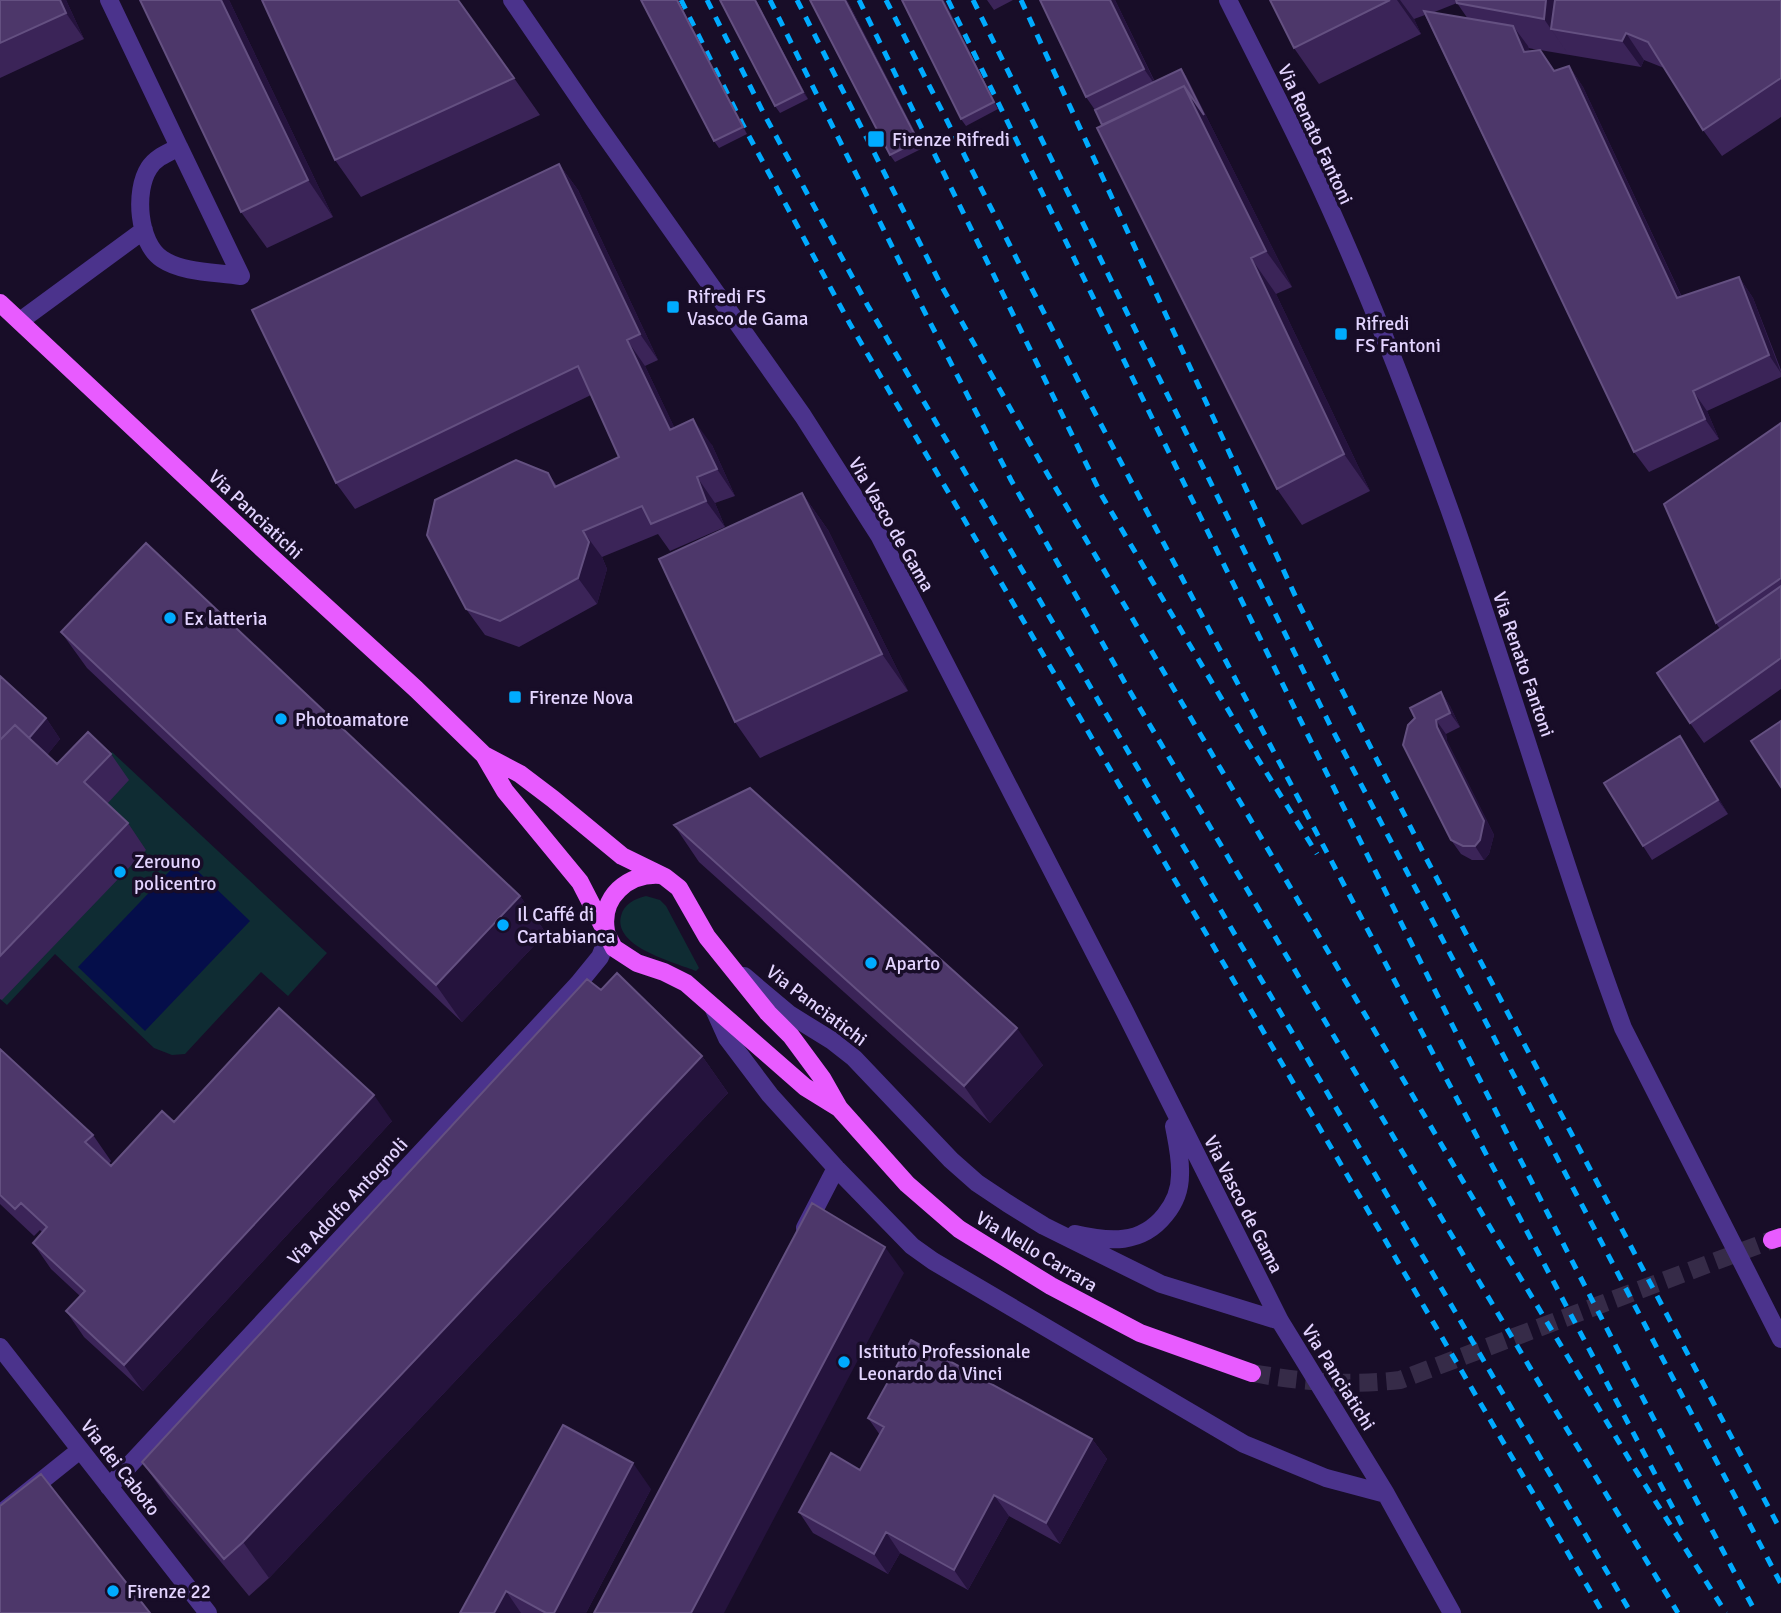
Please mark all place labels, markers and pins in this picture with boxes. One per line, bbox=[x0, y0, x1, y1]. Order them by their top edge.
place label: Firenze Rifredi bbox=[892, 128, 1010, 152]
marker: Firenze Rifredi bbox=[866, 129, 886, 149]
place label: Rifredi FS Vasco de Gama bbox=[687, 285, 808, 331]
marker: Rifredi FS Vasco de Gama bbox=[665, 299, 681, 315]
place label: Rifredi FS Fantoni bbox=[1355, 312, 1441, 358]
marker: Rifredi FS Fantoni bbox=[1333, 326, 1349, 342]
place label: Ex latteria bbox=[184, 607, 267, 631]
marker: Ex latteria bbox=[162, 610, 178, 626]
place label: Firenze Nova bbox=[529, 686, 633, 710]
marker: Firenze Nova bbox=[507, 689, 523, 705]
place label: Photoamatore bbox=[295, 708, 409, 732]
marker: Photoamatore bbox=[273, 711, 289, 727]
place label: Zerouno policentro bbox=[134, 850, 217, 896]
marker: Zerouno policentro bbox=[112, 864, 128, 880]
place label: Il Caffé di Cartabianca bbox=[517, 903, 615, 949]
marker: Il Caffé di Cartabianca bbox=[495, 917, 511, 933]
place label: Aparto bbox=[885, 952, 940, 976]
marker: Aparto bbox=[863, 955, 879, 971]
place label: Istituto Professionale Leonardo da Vinci bbox=[858, 1340, 1030, 1386]
marker: Istituto Professionale Leonardo da Vinci bbox=[836, 1354, 852, 1370]
place label: Firenze 22 bbox=[127, 1580, 211, 1604]
marker: Firenze 22 bbox=[105, 1583, 121, 1599]

